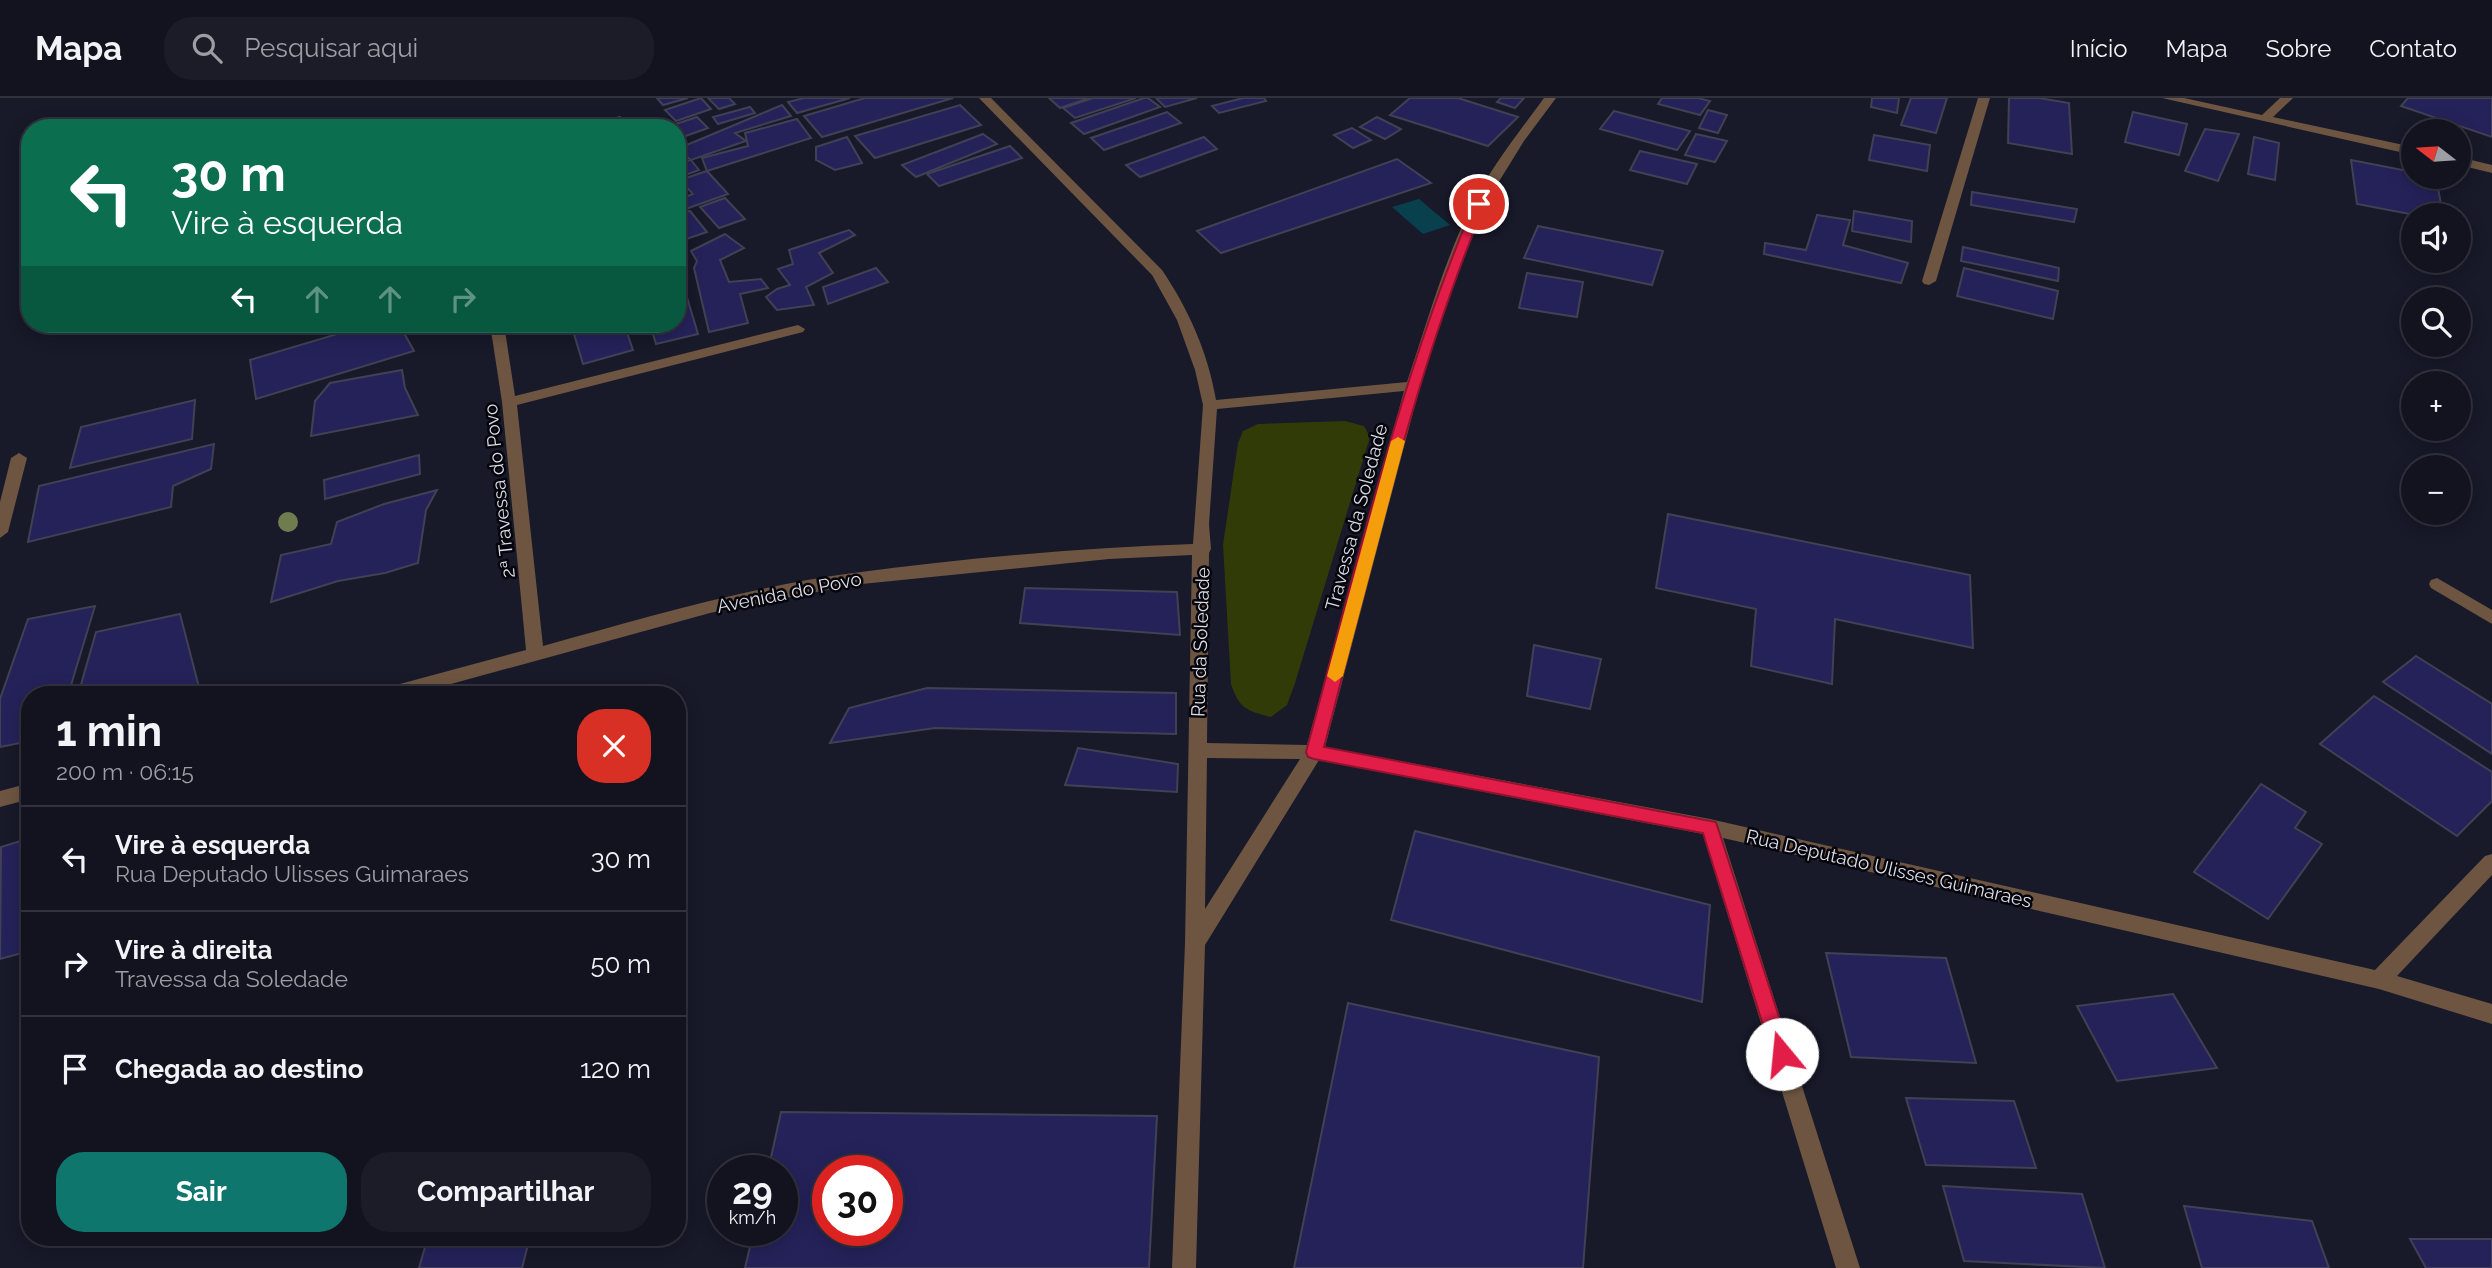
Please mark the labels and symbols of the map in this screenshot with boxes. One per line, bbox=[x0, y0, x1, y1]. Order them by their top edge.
north arrow bbox=[2401, 119, 2471, 189]
pin bbox=[1449, 174, 1509, 234]
street label: 2ª Travessa do Povo bbox=[479, 403, 519, 579]
street label: Travessa da Soledade bbox=[1320, 421, 1392, 613]
street label: Avenida do Povo bbox=[715, 567, 863, 617]
street label: Rua da Soledade bbox=[1186, 567, 1214, 717]
street label: Rua Deputado Ulisses Guimaraes bbox=[1744, 824, 2034, 912]
position arrow bbox=[1745, 1017, 1819, 1091]
speed limit sign: 30 bbox=[812, 1155, 903, 1246]

